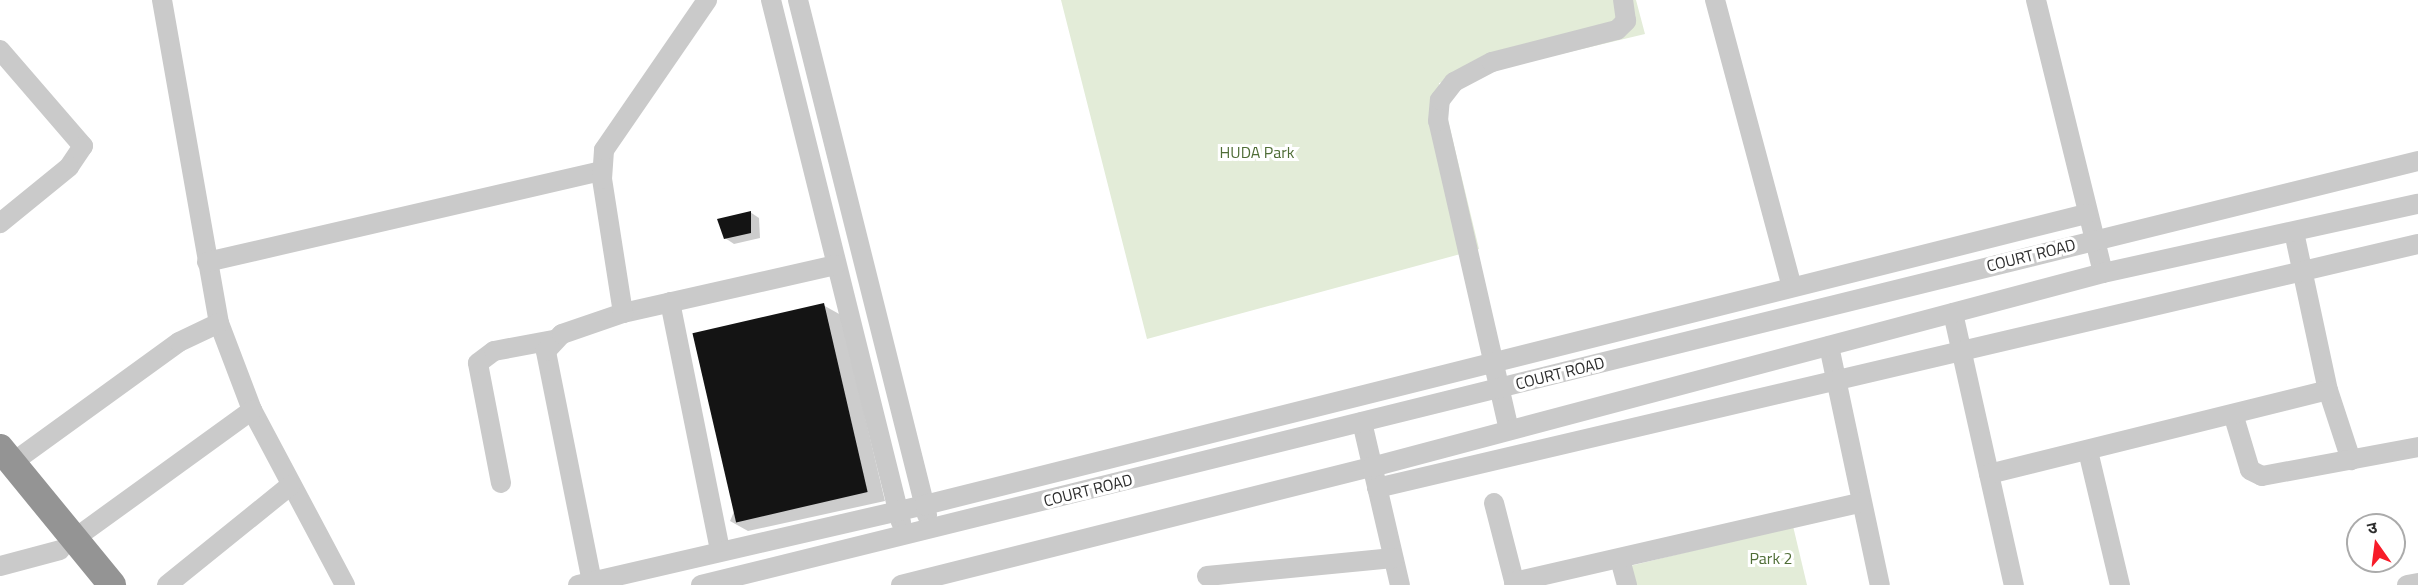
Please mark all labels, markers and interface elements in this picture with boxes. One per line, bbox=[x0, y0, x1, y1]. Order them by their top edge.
park label: HUDA Park bbox=[1220, 142, 1294, 162]
street label: COURT ROAD bbox=[1984, 235, 2078, 275]
street label: COURT ROAD bbox=[1513, 353, 1607, 393]
street label: COURT ROAD bbox=[1041, 470, 1135, 510]
north arrow bbox=[2346, 513, 2406, 573]
text: उ bbox=[2365, 515, 2380, 540]
park label: Park 2 bbox=[1749, 548, 1793, 568]

